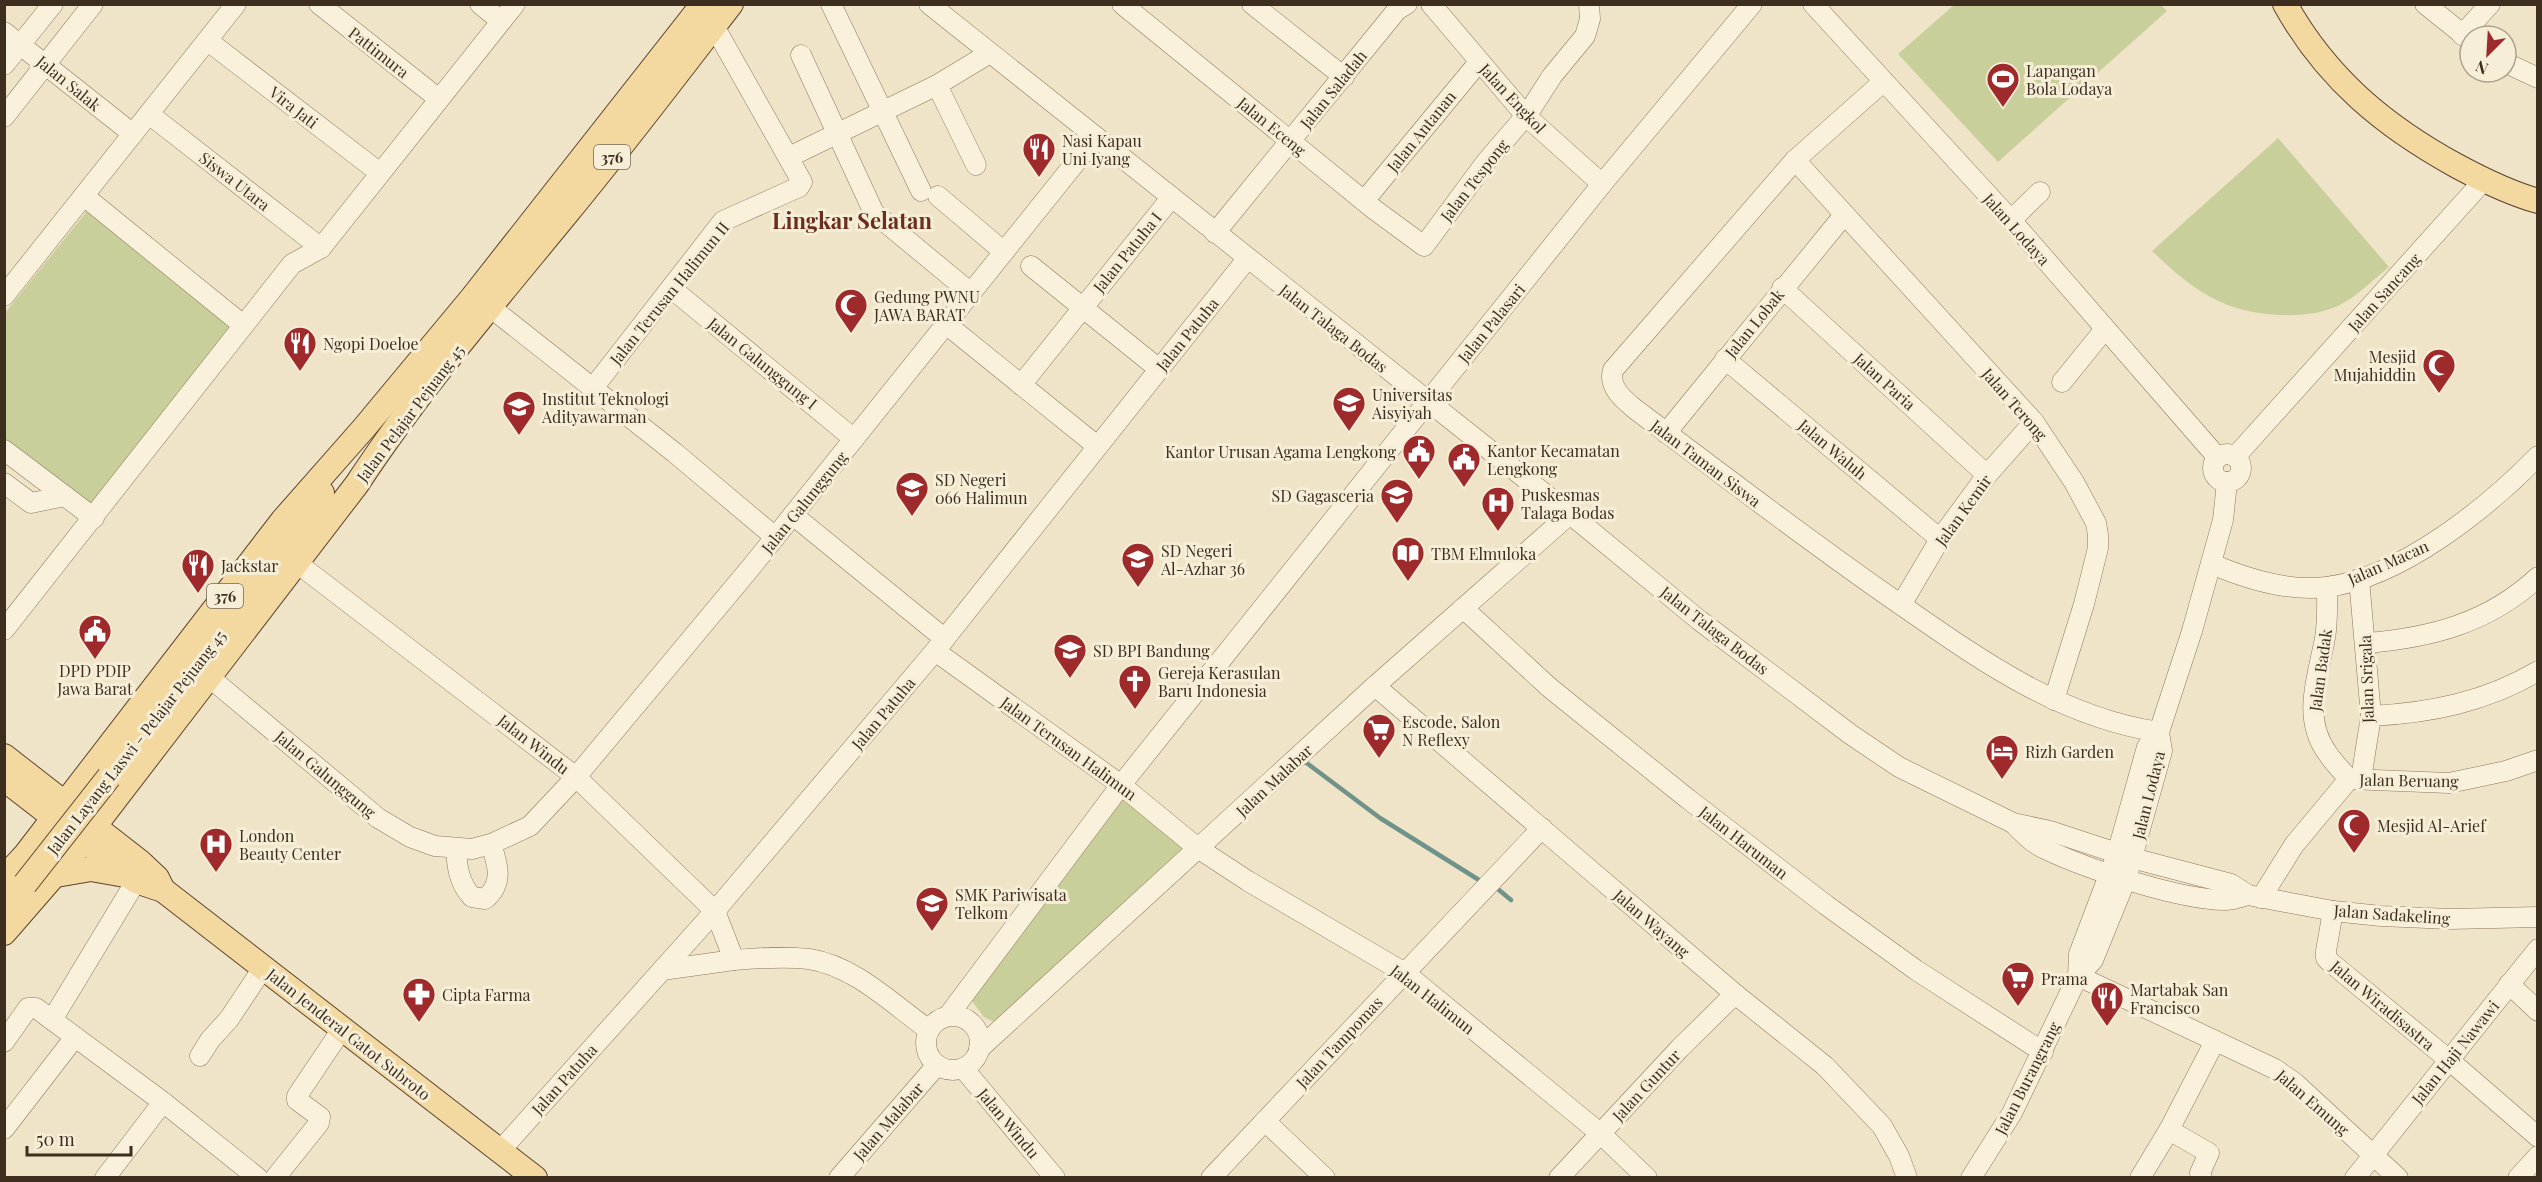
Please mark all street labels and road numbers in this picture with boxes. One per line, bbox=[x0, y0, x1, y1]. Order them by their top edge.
street label: Pattimura bbox=[344, 22, 414, 82]
street label: Jalan Saladah bbox=[1294, 45, 1371, 133]
street label: Jalan Salak bbox=[32, 50, 106, 115]
street label: Jalan Engkol bbox=[1475, 58, 1551, 138]
street label: Vira Jati bbox=[265, 81, 323, 133]
street label: Jalan Antanan bbox=[1381, 86, 1460, 177]
street label: Jalan Eceng bbox=[1233, 91, 1311, 160]
street label: Jalan Tespong bbox=[1435, 134, 1513, 226]
road number: 376 bbox=[594, 145, 630, 169]
street label: Siswa Utara bbox=[195, 147, 275, 215]
street label: Jalan Lodaya bbox=[1978, 188, 2055, 270]
street label: Jalan Patuha I bbox=[1087, 207, 1166, 297]
street label: Jalan Terusan Halimun II bbox=[604, 217, 733, 370]
street label: Jalan Sancang bbox=[2343, 248, 2425, 336]
street label: Jalan Talaga Bodas bbox=[1275, 278, 1392, 377]
street label: Jalan Palasari bbox=[1452, 279, 1529, 368]
street label: Jalan Lobak bbox=[1719, 284, 1788, 363]
street label: Jalan Patuha bbox=[1150, 293, 1223, 376]
street label: Jalan Galunggung I bbox=[703, 312, 822, 414]
street label: Jalan Pelajar Pejuang 45 bbox=[351, 340, 469, 487]
street label: Jalan Paria bbox=[1849, 347, 1920, 414]
street label: Jalan Terong bbox=[1977, 363, 2053, 445]
street label: Jalan Taman Siswa bbox=[1646, 414, 1765, 511]
street label: Jalan Waluh bbox=[1794, 414, 1872, 484]
street label: Jalan Galunggung bbox=[756, 446, 852, 558]
street label: Jalan Kemir bbox=[1929, 470, 1996, 551]
street label: Jalan Macan bbox=[2344, 535, 2432, 589]
street label: Jalan Talaga Bodas bbox=[1656, 580, 1773, 679]
road number: 376 bbox=[207, 584, 243, 608]
street label: Jalan Layang Laswi - Pelajar Pejuang 45 bbox=[41, 626, 230, 859]
street label: Jalan Badak bbox=[2304, 627, 2336, 714]
street label: Jalan Srigala bbox=[2354, 635, 2378, 724]
street label: Jalan Patuha bbox=[846, 672, 919, 754]
street label: Jalan Terusan Halimun bbox=[996, 691, 1142, 805]
street label: Jalan Windu bbox=[493, 709, 574, 779]
street label: Jalan Galunggung bbox=[270, 725, 381, 823]
street label: Jalan Malabar bbox=[1230, 739, 1317, 822]
street label: Jalan Lodaya bbox=[2127, 749, 2169, 842]
street label: Jalan Beruang bbox=[2358, 769, 2459, 791]
street label: Jalan Haruman bbox=[1695, 800, 1793, 884]
street label: Jalan Wayang bbox=[1609, 884, 1695, 962]
street label: Jalan Sadakeling bbox=[2332, 899, 2451, 929]
street label: Jalan Wiradisastra bbox=[2326, 955, 2439, 1055]
street label: Jalan Halimun bbox=[1386, 959, 1480, 1039]
street label: Jalan Jenderal Gatot Subroto bbox=[262, 963, 435, 1105]
street label: Jalan Tampomas bbox=[1290, 992, 1387, 1093]
street label: Jalan Haji Nawawi bbox=[2406, 995, 2504, 1109]
street label: Jalan Burangrang bbox=[1989, 1017, 2065, 1139]
street label: Jalan Patuha bbox=[526, 1039, 601, 1120]
street label: Jalan Guntur bbox=[1607, 1045, 1685, 1126]
street label: Jalan Emung bbox=[2271, 1064, 2354, 1140]
street label: Jalan Malabar bbox=[847, 1077, 928, 1165]
street label: Jalan Windu bbox=[973, 1083, 1044, 1162]

